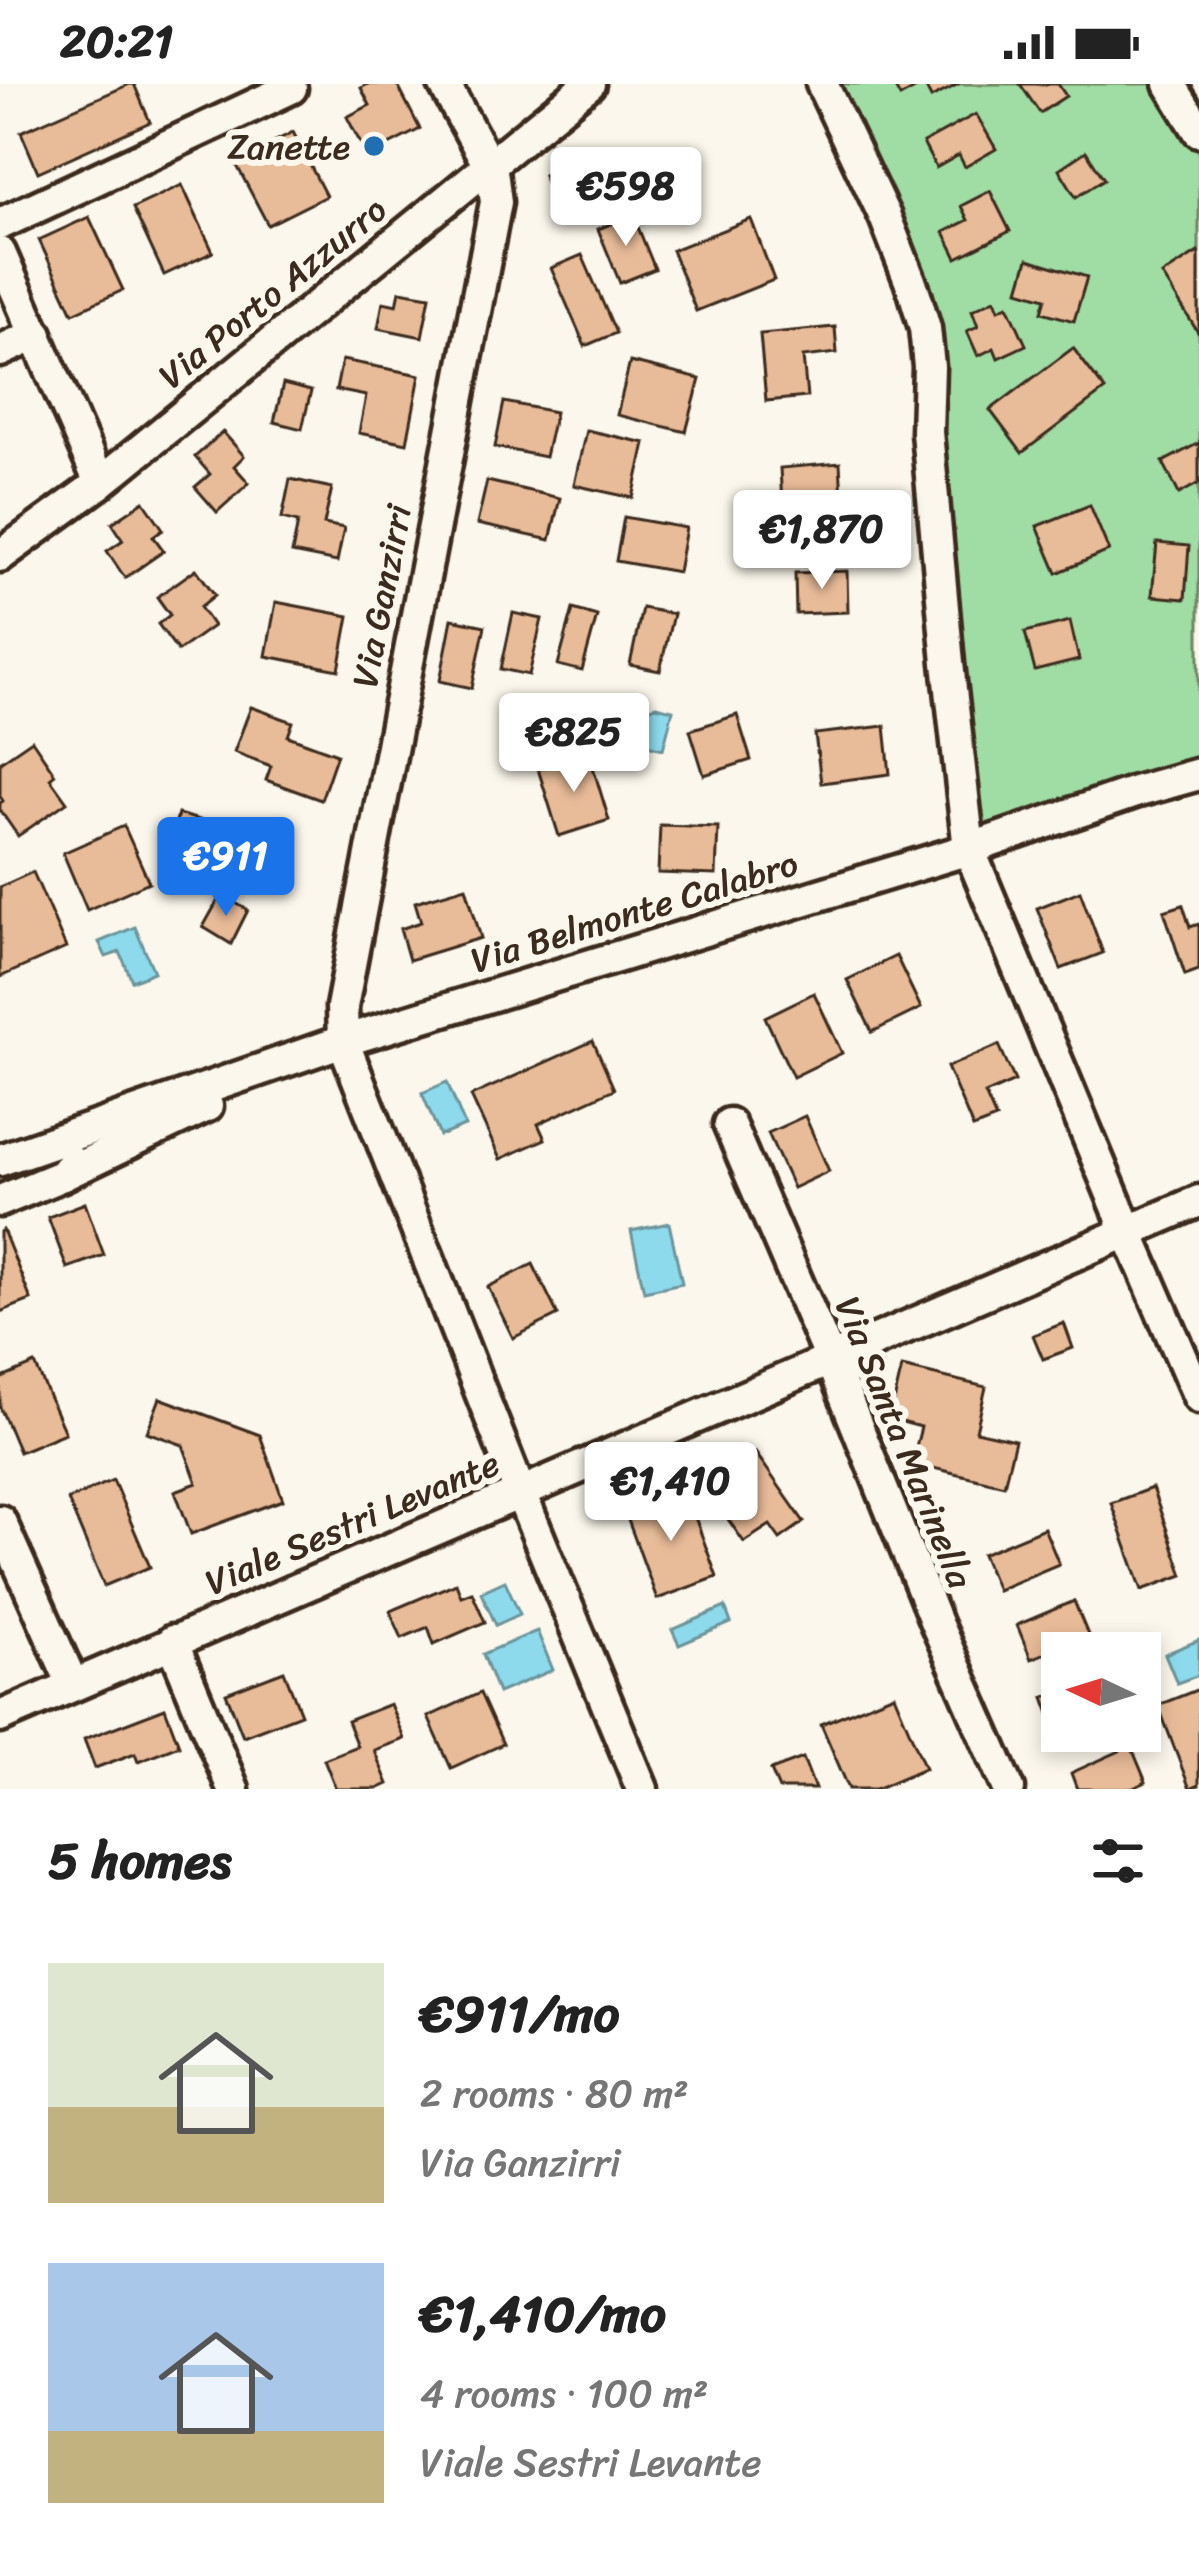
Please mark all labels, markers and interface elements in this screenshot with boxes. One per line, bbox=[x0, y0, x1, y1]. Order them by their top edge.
text: 20:21 bbox=[60, 2, 173, 82]
place label: Zanette bbox=[227, 115, 350, 179]
marker: Zanette bbox=[361, 133, 387, 159]
pin: €598 bbox=[555, 147, 697, 249]
text: €598 bbox=[577, 151, 675, 220]
street label: Via Porto Azzurro bbox=[144, 180, 402, 406]
pin: €1,870 bbox=[724, 490, 920, 592]
text: €1,870 bbox=[760, 494, 884, 563]
street label: Via Ganzirri bbox=[333, 498, 431, 693]
pin: €825 bbox=[503, 693, 645, 795]
text: €825 bbox=[526, 697, 622, 766]
pin: €911 bbox=[155, 817, 297, 919]
text: €911 bbox=[184, 821, 268, 890]
street label: Via Belmonte Calabro bbox=[463, 832, 806, 992]
street label: Via Santa Marinella bbox=[816, 1287, 992, 1599]
street label: Viale Sestri Levante bbox=[195, 1432, 510, 1614]
pin: €1,410 bbox=[573, 1442, 769, 1544]
text: €1,410 bbox=[612, 1446, 730, 1515]
north arrow bbox=[1041, 1632, 1161, 1752]
map controls bbox=[1041, 1632, 1161, 1752]
text: 5 homes bbox=[48, 1816, 231, 1906]
icon: filters bbox=[1085, 1828, 1151, 1894]
text: €911/mo bbox=[420, 1969, 619, 2059]
icon: home bbox=[144, 2011, 288, 2155]
text: 2 rooms · 80 m² bbox=[420, 2059, 689, 2128]
text: Via Ganzirri bbox=[420, 2128, 621, 2197]
text: €1,410/mo bbox=[420, 2269, 666, 2359]
icon: home bbox=[144, 2311, 288, 2455]
text: 4 rooms · 100 m² bbox=[420, 2359, 708, 2428]
text: Viale Sestri Levante bbox=[420, 2428, 761, 2497]

